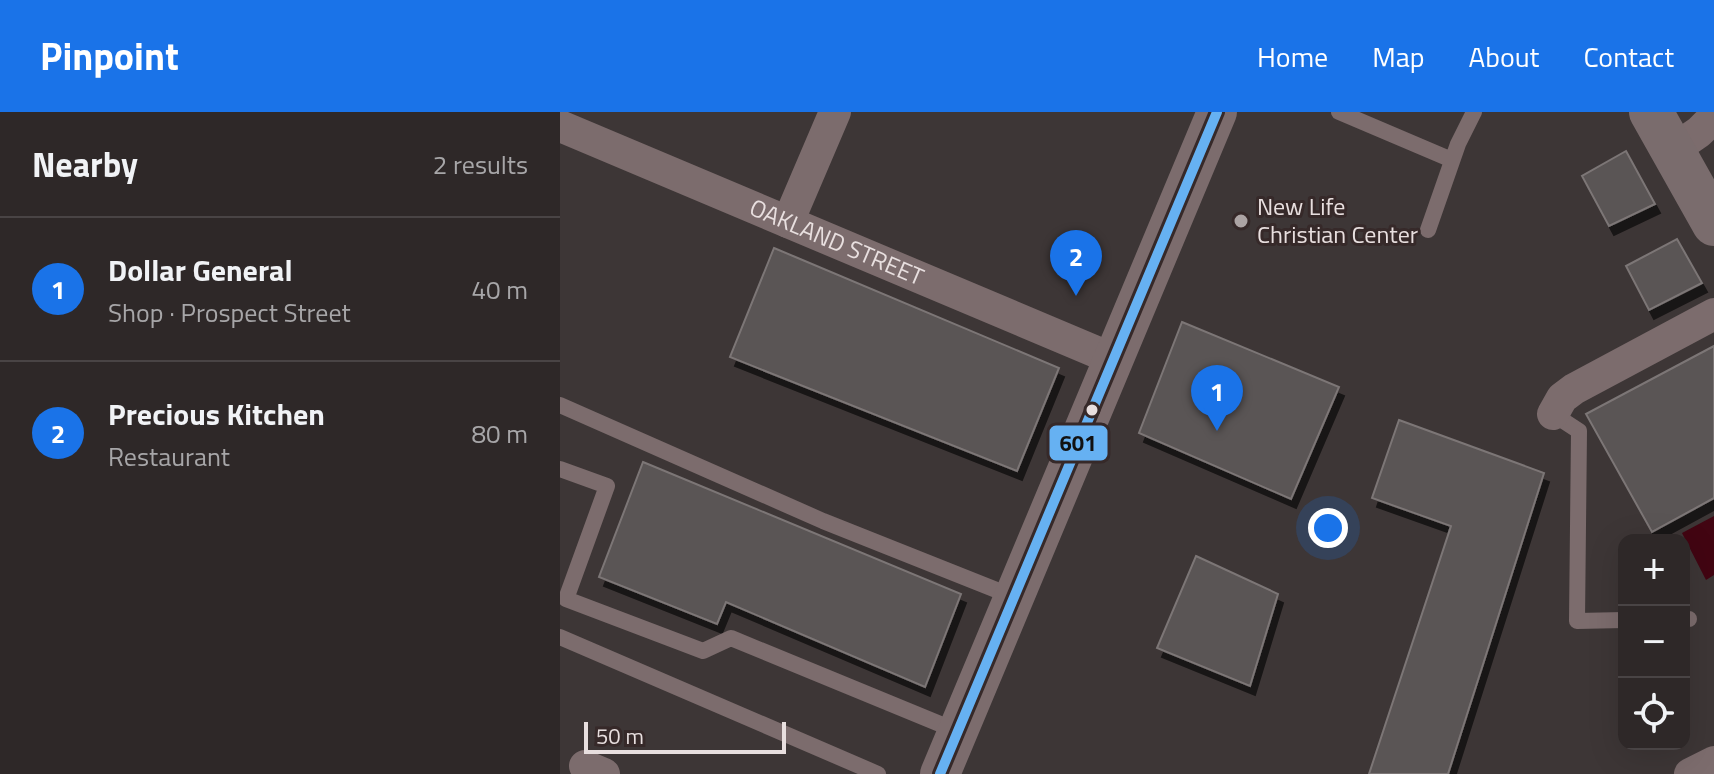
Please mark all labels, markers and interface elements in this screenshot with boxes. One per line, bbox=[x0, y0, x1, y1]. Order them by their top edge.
text: Pinpoint bbox=[40, 27, 179, 85]
text: Home bbox=[1257, 35, 1328, 78]
text: Map bbox=[1372, 35, 1425, 78]
text: About bbox=[1469, 35, 1539, 78]
text: Contact bbox=[1583, 35, 1674, 78]
text: Nearby bbox=[32, 138, 138, 190]
text: 2 results bbox=[433, 145, 528, 184]
place label: New Life Christian Center bbox=[1257, 188, 1418, 252]
street label: OAKLAND STREET bbox=[744, 189, 930, 294]
marker: New Life Christian Center bbox=[1232, 212, 1250, 230]
pin: 2 bbox=[1050, 230, 1102, 296]
text: Dollar General bbox=[108, 247, 293, 293]
text: 1 bbox=[51, 270, 65, 309]
text: 40 m bbox=[471, 270, 528, 309]
text: Shop · Prospect Street bbox=[108, 293, 351, 332]
pin: 1 bbox=[1191, 365, 1243, 431]
text: Precious Kitchen bbox=[108, 391, 325, 437]
unlabelled marker bbox=[1084, 402, 1100, 418]
text: 2 bbox=[51, 414, 65, 453]
text: 80 m bbox=[471, 414, 528, 453]
line badge: 601 bbox=[1048, 424, 1109, 462]
text: 601 bbox=[1060, 426, 1096, 460]
text: Restaurant bbox=[108, 437, 230, 476]
your location bbox=[1308, 508, 1348, 548]
map controls bbox=[1618, 534, 1690, 750]
button: + bbox=[1618, 534, 1690, 606]
button: − bbox=[1618, 606, 1690, 678]
button: locate bbox=[1618, 678, 1690, 750]
scale bar bbox=[584, 718, 786, 754]
text: 50 m bbox=[596, 719, 644, 753]

